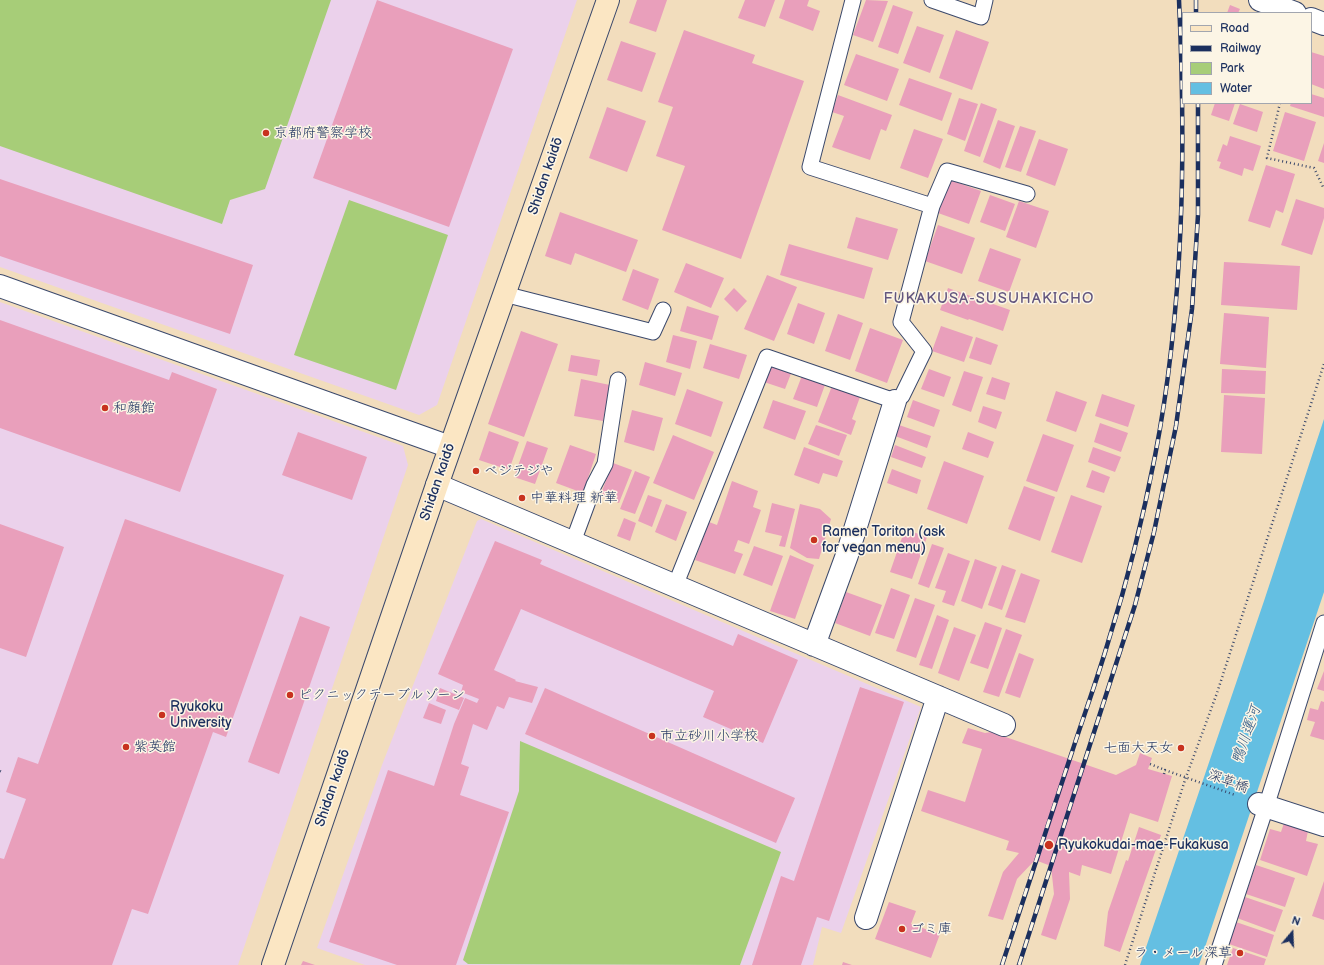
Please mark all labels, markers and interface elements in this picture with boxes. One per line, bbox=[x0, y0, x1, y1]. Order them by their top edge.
legend bbox=[1182, 12, 1312, 104]
text: Road bbox=[1220, 21, 1249, 36]
text: Railway bbox=[1220, 41, 1261, 56]
text: Park bbox=[1220, 61, 1244, 76]
text: Water bbox=[1220, 81, 1252, 96]
place label: 京都府警察学校 bbox=[274, 125, 372, 141]
marker: 京都府警察学校 bbox=[261, 128, 271, 138]
street label: Shidan kaidō bbox=[525, 135, 567, 217]
district label: FUKAKUSA-SUSUHAKICHO bbox=[884, 290, 1094, 308]
place label: 和顔館 bbox=[113, 400, 155, 416]
marker: 和顔館 bbox=[100, 403, 110, 413]
street label: Shidan kaidō bbox=[417, 441, 459, 523]
place label: ベジテジや bbox=[484, 463, 554, 479]
marker: ベジテジや bbox=[471, 466, 481, 476]
place label: 中華料理 新華 bbox=[530, 490, 618, 506]
marker: 中華料理 新華 bbox=[517, 493, 527, 503]
place label: Ramen Toriton (ask for vegan menu) bbox=[822, 524, 945, 556]
marker: Ramen Toriton (ask for vegan menu) bbox=[809, 535, 819, 545]
place label: ピクニックテーブルゾーン bbox=[298, 687, 465, 703]
marker: ピクニックテーブルゾーン bbox=[285, 690, 295, 700]
place label: Ryukoku University bbox=[170, 699, 232, 732]
water label: 鴨川運河 bbox=[1229, 704, 1265, 766]
marker: Ryukoku University bbox=[157, 710, 167, 720]
place label: 市立砂川小学校 bbox=[660, 728, 758, 744]
marker: 市立砂川小学校 bbox=[647, 731, 657, 741]
place label: 紫英館 bbox=[134, 739, 176, 755]
place label: 七面大天女 bbox=[1103, 740, 1173, 756]
marker: 紫英館 bbox=[121, 742, 131, 752]
marker: 七面大天女 bbox=[1176, 743, 1186, 753]
street label: Shidan kaidō bbox=[312, 747, 354, 829]
street label: 深草橋 bbox=[1205, 767, 1251, 797]
place label: Ryukokudai-mae-Fukakusa bbox=[1058, 837, 1229, 853]
marker: Ryukokudai-mae-Fukakusa bbox=[1043, 839, 1055, 851]
north arrow bbox=[1272, 913, 1312, 953]
text: N bbox=[1290, 914, 1302, 929]
place label: ゴミ庫 bbox=[910, 921, 952, 937]
marker: ゴミ庫 bbox=[897, 924, 907, 934]
place label: ラ・メール深草 bbox=[1134, 945, 1232, 961]
marker: ラ・メール深草 bbox=[1235, 948, 1245, 958]

